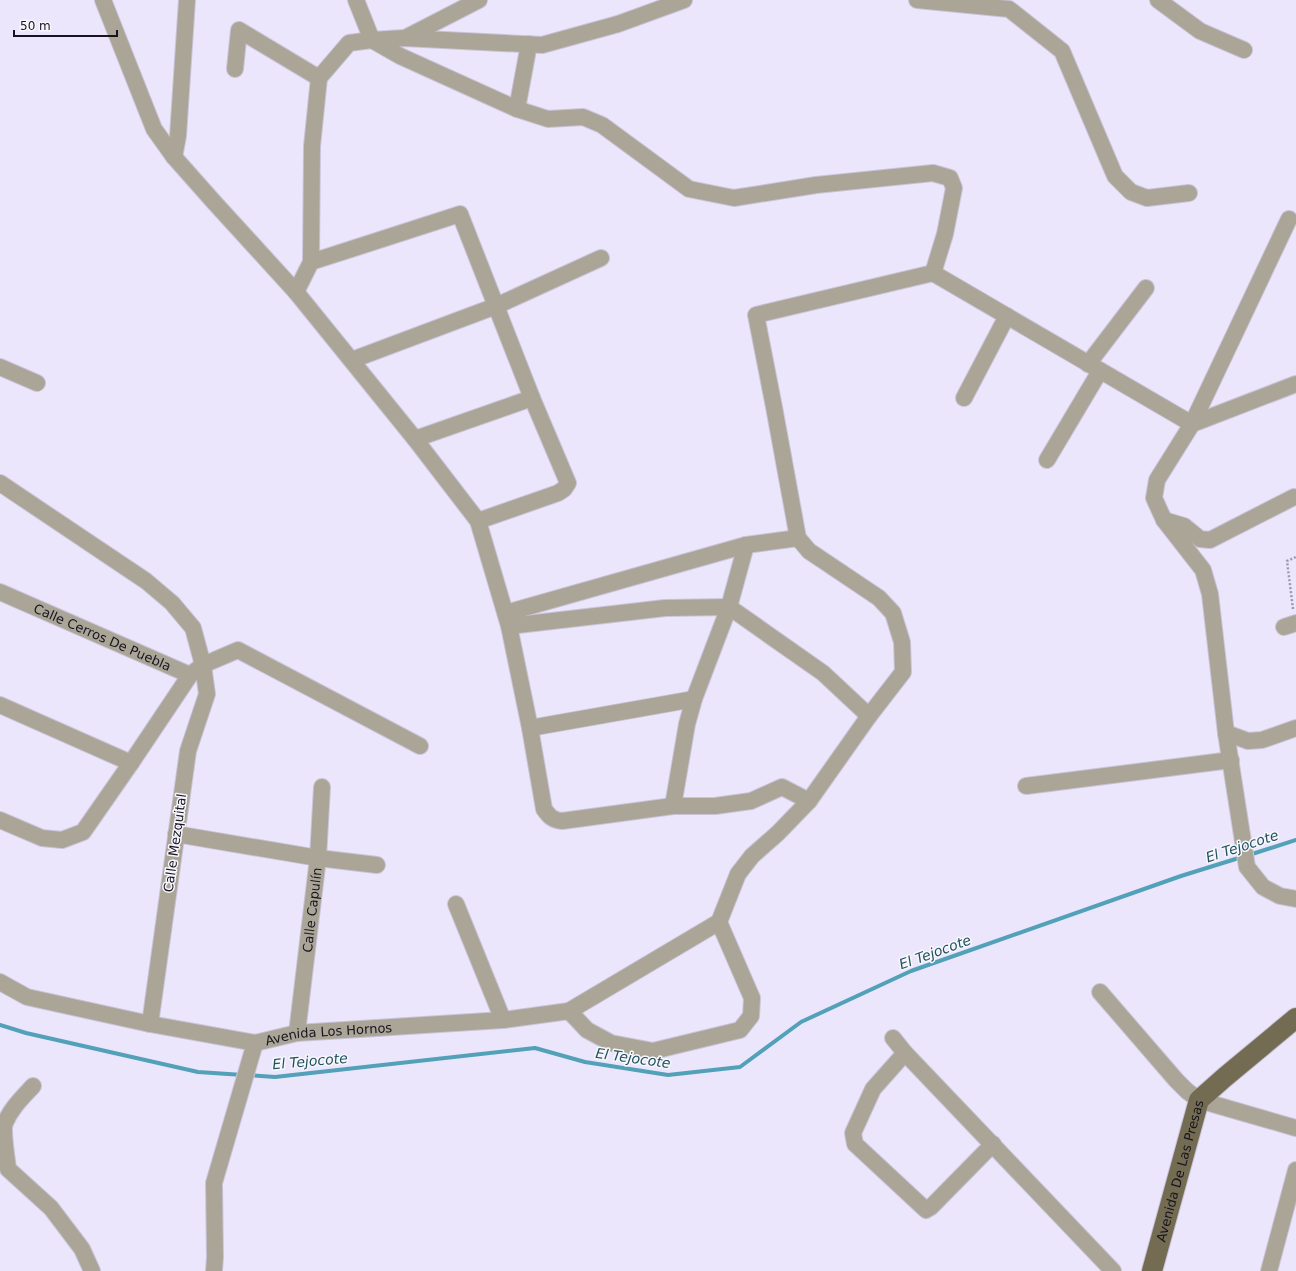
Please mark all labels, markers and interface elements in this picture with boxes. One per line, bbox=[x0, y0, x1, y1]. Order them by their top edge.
scale bar bbox=[14, 12, 117, 38]
text: 50 m bbox=[20, 19, 51, 33]
street label: Calle Cerros De Puebla bbox=[32, 600, 174, 673]
street label: Calle Mezquital bbox=[161, 793, 189, 893]
water label: El Tejocote bbox=[1204, 827, 1280, 865]
street label: Calle Capulín bbox=[299, 867, 324, 953]
water label: El Tejocote bbox=[897, 932, 973, 972]
street label: Avenida Los Hornos bbox=[264, 1020, 393, 1048]
water label: El Tejocote bbox=[595, 1045, 671, 1071]
water label: El Tejocote bbox=[272, 1050, 348, 1072]
street label: Avenida De Las Presas bbox=[1153, 1098, 1206, 1243]

